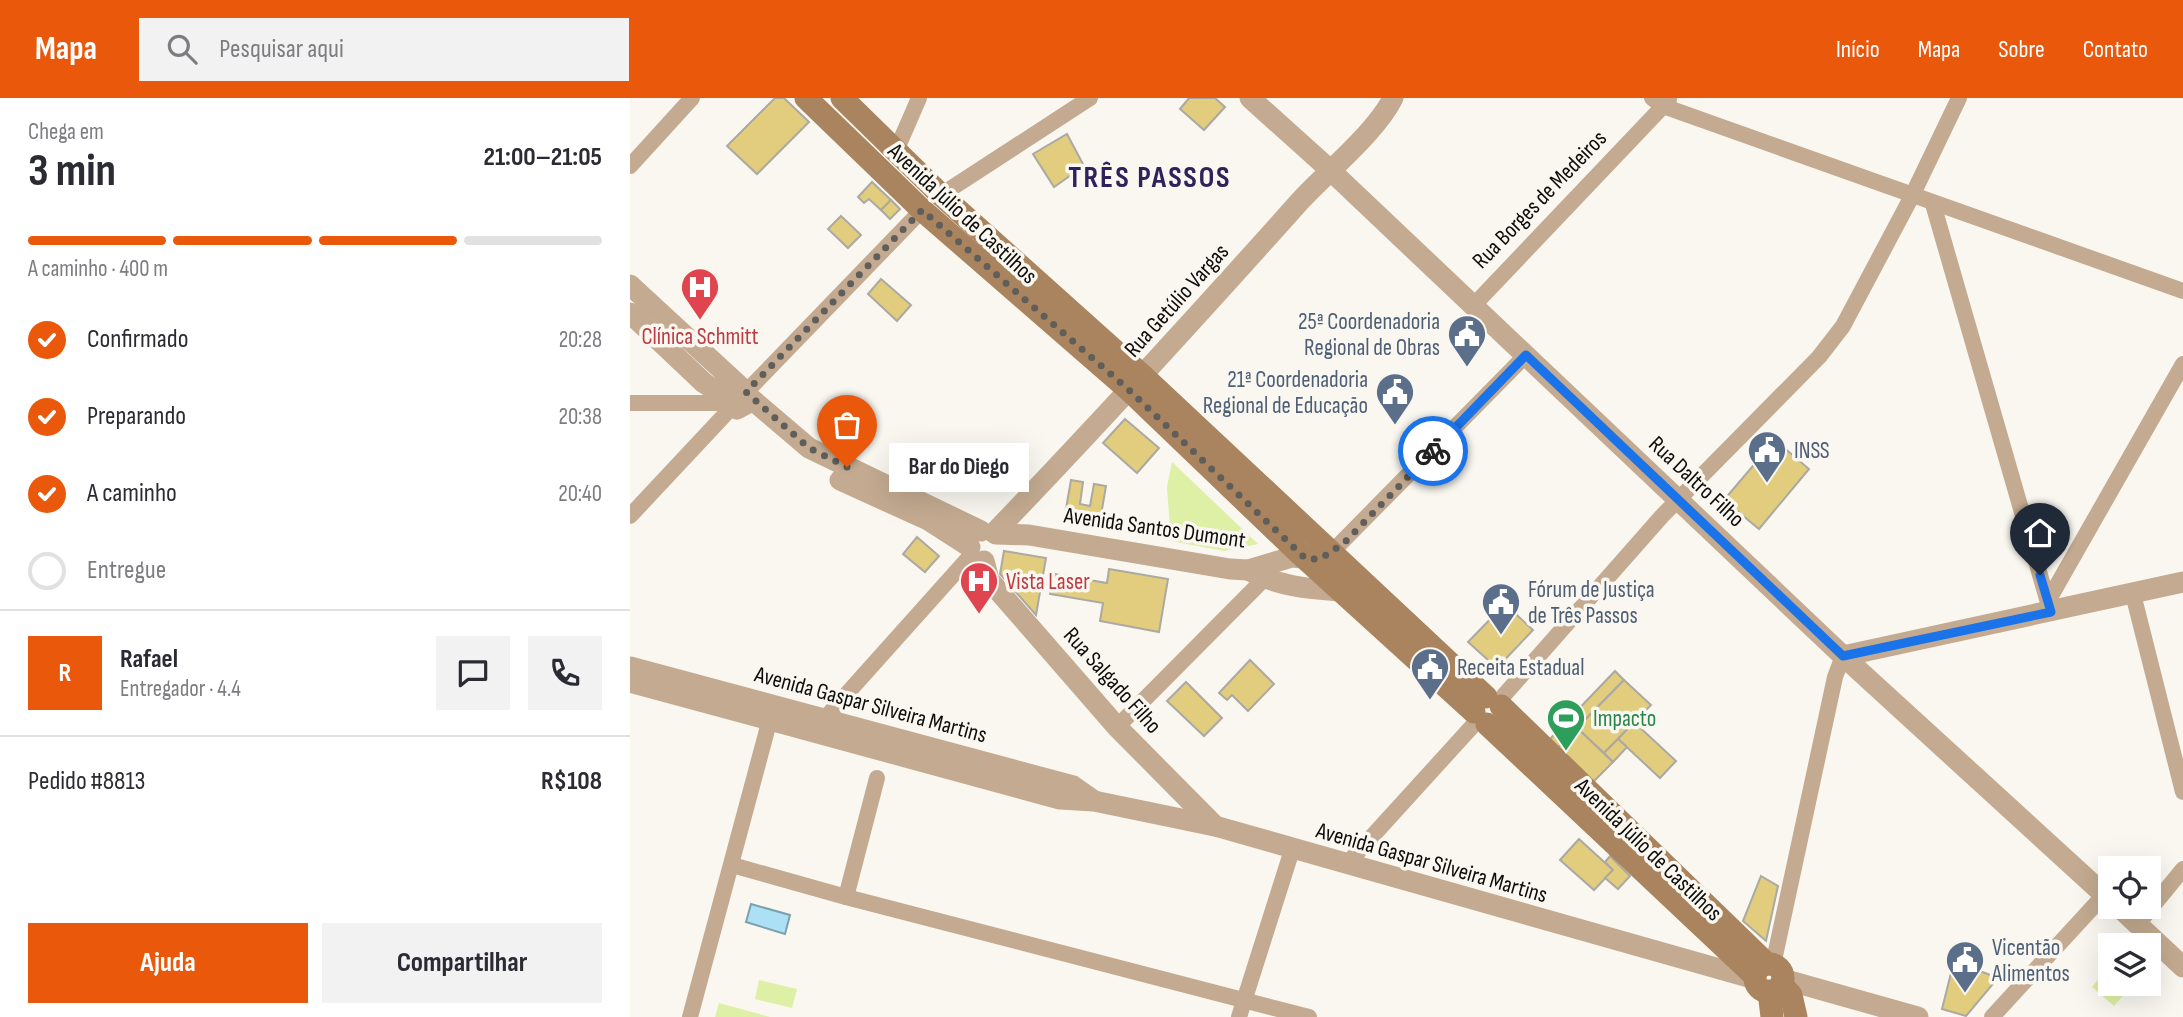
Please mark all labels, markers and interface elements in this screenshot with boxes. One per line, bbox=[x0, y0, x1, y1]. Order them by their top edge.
search box bbox=[139, 18, 629, 81]
text: Mapa bbox=[35, 29, 97, 69]
icon: search bbox=[163, 30, 201, 68]
text: Pesquisar aqui bbox=[219, 34, 344, 65]
text: Início bbox=[1836, 35, 1880, 64]
text: Mapa bbox=[1918, 35, 1960, 64]
text: Sobre bbox=[1998, 35, 2045, 64]
text: Contato bbox=[2083, 35, 2148, 64]
text: Chega em bbox=[28, 118, 104, 146]
street label: Rua Borges de Medeiros bbox=[1467, 125, 1613, 275]
street label: Avenida Júlio de Castilhos bbox=[881, 137, 1043, 290]
text: 21:00–21:05 bbox=[483, 142, 602, 173]
text: 3 min bbox=[28, 144, 116, 199]
district label: TRÊS PASSOS bbox=[1068, 160, 1232, 196]
street label: Rua Getúlio Vargas bbox=[1119, 238, 1235, 363]
text: A caminho · 400 m bbox=[28, 255, 168, 283]
hospital icon: Clínica Schmitt bbox=[679, 266, 721, 321]
place label: 25ª Coordenadoria Regional de Obras bbox=[1298, 308, 1440, 362]
public building icon: 25ª Coordenadoria Regional de Obras bbox=[1446, 313, 1488, 368]
icon: check bbox=[28, 321, 66, 359]
place label: Clínica Schmitt bbox=[641, 323, 759, 351]
text: Confirmado bbox=[87, 324, 188, 355]
text: 20:28 bbox=[559, 326, 602, 354]
place label: 21ª Coordenadoria Regional de Educação bbox=[1203, 366, 1368, 420]
public building icon: 21ª Coordenadoria Regional de Educação bbox=[1374, 371, 1416, 426]
pin bbox=[817, 395, 877, 467]
icon: check bbox=[28, 398, 66, 436]
text: Preparando bbox=[87, 401, 186, 432]
text: 20:38 bbox=[558, 403, 602, 431]
icon: bag bbox=[828, 406, 866, 444]
courier bbox=[1398, 416, 1468, 486]
public building icon: INSS bbox=[1746, 429, 1788, 484]
street label: Rua Daltro Filho bbox=[1643, 430, 1750, 533]
icon: bike bbox=[1414, 432, 1452, 470]
place label: INSS bbox=[1794, 437, 1830, 465]
callout: Bar do Diego bbox=[889, 442, 1029, 492]
text: Bar do Diego bbox=[909, 453, 1009, 481]
icon: check bbox=[28, 475, 66, 513]
text: A caminho bbox=[87, 478, 177, 509]
text: 20:40 bbox=[558, 480, 602, 508]
street label: Avenida Santos Dumont bbox=[1061, 501, 1247, 555]
pin bbox=[2010, 503, 2070, 575]
icon: home bbox=[2021, 514, 2059, 552]
text: Entregue bbox=[87, 555, 166, 586]
hospital icon: Vista Laser bbox=[958, 560, 1000, 615]
place label: Vista Laser bbox=[1006, 568, 1090, 596]
place label: Fórum de Justiça de Três Passos bbox=[1528, 576, 1655, 630]
public building icon: Fórum de Justiça de Três Passos bbox=[1480, 581, 1522, 636]
street label: Rua Salgado Filho bbox=[1057, 622, 1167, 740]
button: chat bbox=[436, 636, 510, 710]
button: phone bbox=[528, 636, 602, 710]
text: Rafael bbox=[120, 644, 178, 675]
public building icon: Receita Estadual bbox=[1409, 646, 1451, 701]
place label: Receita Estadual bbox=[1457, 654, 1584, 682]
text: R bbox=[59, 658, 71, 689]
street label: Avenida Gaspar Silveira Martins bbox=[751, 660, 990, 749]
text: Entregador · 4.4 bbox=[120, 675, 241, 703]
sports icon: Impacto bbox=[1545, 697, 1587, 752]
place label: Impacto bbox=[1593, 705, 1656, 733]
text: Pedido #8813 bbox=[28, 766, 146, 797]
text: R$108 bbox=[541, 766, 602, 797]
street label: Avenida Júlio de Castilhos bbox=[1568, 772, 1728, 927]
street label: Avenida Gaspar Silveira Martins bbox=[1312, 816, 1550, 909]
map controls bbox=[2098, 856, 2161, 996]
button: locate bbox=[2098, 856, 2161, 919]
button: Ajuda bbox=[28, 923, 308, 1003]
button: Compartilhar bbox=[322, 923, 602, 1003]
button: layers bbox=[2098, 933, 2161, 996]
place label: Vicentão Alimentos bbox=[1991, 934, 2070, 988]
public building icon: Vicentão Alimentos bbox=[1944, 939, 1986, 994]

